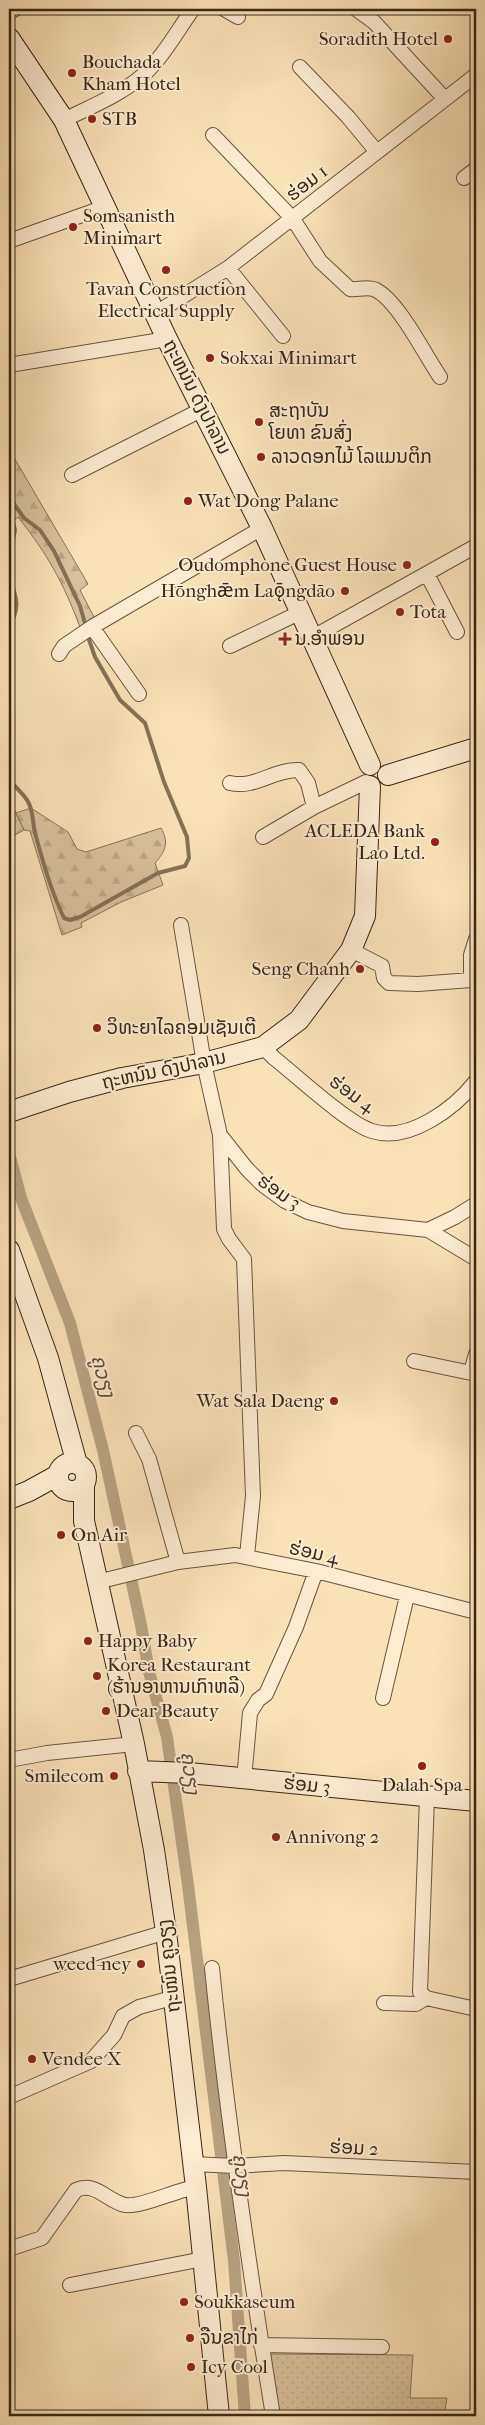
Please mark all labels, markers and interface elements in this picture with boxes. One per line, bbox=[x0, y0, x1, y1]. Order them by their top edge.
place label: Soradith Hotel bbox=[319, 28, 438, 50]
marker: Soradith Hotel bbox=[442, 33, 454, 45]
place label: Bouchada Kham Hotel bbox=[82, 51, 181, 95]
marker: Bouchada Kham Hotel bbox=[66, 67, 78, 79]
place label: STB bbox=[102, 108, 137, 130]
marker: STB bbox=[86, 113, 98, 125]
street label: ຮ່ອມ 1 bbox=[282, 160, 332, 206]
place label: Somsanisth Minimart bbox=[83, 205, 175, 249]
marker: Somsanisth Minimart bbox=[67, 221, 79, 233]
marker: Tavan Construction Electrical Supply bbox=[160, 264, 172, 276]
place label: Tavan Construction Electrical Supply bbox=[86, 278, 246, 322]
street label: ຖະຫນົນ ດົງປາລານ bbox=[158, 336, 236, 458]
place label: Sokxai Minimart bbox=[220, 347, 357, 369]
marker: Sokxai Minimart bbox=[204, 352, 216, 364]
place label: ສະຖາບັນ ໂຍທາ ຂົນສົ່ງ bbox=[268, 400, 352, 444]
marker: ສະຖາບັນ ໂຍທາ ຂົນສົ່ງ bbox=[253, 416, 265, 428]
place label: ລາວດອກໄມ້ ໂລແມນຕິກ bbox=[271, 445, 432, 468]
marker: ລາວດອກໄມ້ ໂລແມນຕິກ bbox=[255, 451, 267, 463]
place label: Wat Dong Palane bbox=[197, 490, 339, 512]
marker: Wat Dong Palane bbox=[182, 495, 194, 507]
place label: Oudomphone Guest House bbox=[178, 554, 397, 576]
marker: Oudomphone Guest House bbox=[401, 559, 413, 571]
place label: Hōnghǣm Laǭngdāo bbox=[161, 580, 335, 602]
marker: Hōnghǣm Laǭngdāo bbox=[339, 585, 351, 597]
place label: Tota bbox=[410, 601, 446, 623]
marker: Tota bbox=[394, 606, 406, 618]
place label: ນ.ອຳພອນ bbox=[295, 628, 365, 650]
marker: ນ.ອຳພອນ bbox=[279, 633, 291, 645]
place label: ACLEDA Bank Lao Ltd. bbox=[304, 820, 425, 864]
marker: ACLEDA Bank Lao Ltd. bbox=[429, 836, 441, 848]
place label: Seng Chanh bbox=[252, 958, 350, 980]
marker: Seng Chanh bbox=[354, 963, 366, 975]
place label: ວິທະຍາໄລຄອມເຊັນເຕີ bbox=[107, 1016, 256, 1039]
marker: ວິທະຍາໄລຄອມເຊັນເຕີ bbox=[91, 1022, 103, 1034]
street label: ຖະຫນົນ ດົງປາລານ bbox=[100, 1046, 228, 1094]
street label: ຮ່ອມ 4 bbox=[325, 1070, 379, 1118]
street label: ຮ່ອມ 3 bbox=[253, 1170, 305, 1214]
water label: ຄູວຽງ bbox=[85, 1352, 120, 1401]
place label: Wat Sala Daeng bbox=[195, 1390, 325, 1412]
marker: Wat Sala Daeng bbox=[328, 1395, 340, 1407]
place label: On Air bbox=[71, 1524, 128, 1546]
marker: On Air bbox=[55, 1529, 67, 1541]
street label: ຮ່ອມ 4 bbox=[287, 1537, 342, 1570]
place label: Happy Baby bbox=[98, 1630, 198, 1652]
marker: Happy Baby bbox=[82, 1635, 94, 1647]
place label: Korea Restaurant (ຮ້ານອາຫານເກົາຫລີ) bbox=[107, 1654, 251, 1698]
marker: Korea Restaurant (ຮ້ານອາຫານເກົາຫລີ) bbox=[91, 1670, 103, 1682]
place label: Dear Beauty bbox=[116, 1700, 220, 1722]
marker: Dear Beauty bbox=[100, 1705, 112, 1717]
water label: ຄູວຽງ bbox=[175, 1750, 204, 1797]
marker: Dalah Spa bbox=[416, 1760, 428, 1772]
place label: Smilecom bbox=[25, 1765, 104, 1787]
marker: Smilecom bbox=[108, 1770, 120, 1782]
street label: ຮ່ອມ 3 bbox=[282, 1772, 332, 1798]
place label: Dalah Spa bbox=[382, 1774, 463, 1796]
place label: Annivong 2 bbox=[285, 1826, 380, 1848]
marker: Annivong 2 bbox=[270, 1831, 282, 1843]
street label: ຖະໜົນ ຄູວຽງ bbox=[153, 1918, 186, 2014]
place label: weed-ney bbox=[52, 1953, 132, 1975]
marker: weed-ney bbox=[135, 1958, 147, 1970]
place label: Vendee X bbox=[41, 2048, 122, 2070]
marker: Vendee X bbox=[26, 2053, 38, 2065]
street label: ຮ່ອມ 2 bbox=[329, 2136, 379, 2160]
water label: ຄູວຽງ bbox=[227, 2152, 256, 2199]
place label: Soukkaseum bbox=[194, 2291, 295, 2313]
marker: Soukkaseum bbox=[178, 2296, 190, 2308]
place label: ຈືນຂາໄກ່ bbox=[200, 2326, 258, 2349]
marker: ຈືນຂາໄກ່ bbox=[184, 2332, 196, 2344]
place label: Icy Cool bbox=[201, 2356, 268, 2378]
marker: Icy Cool bbox=[185, 2361, 197, 2373]

